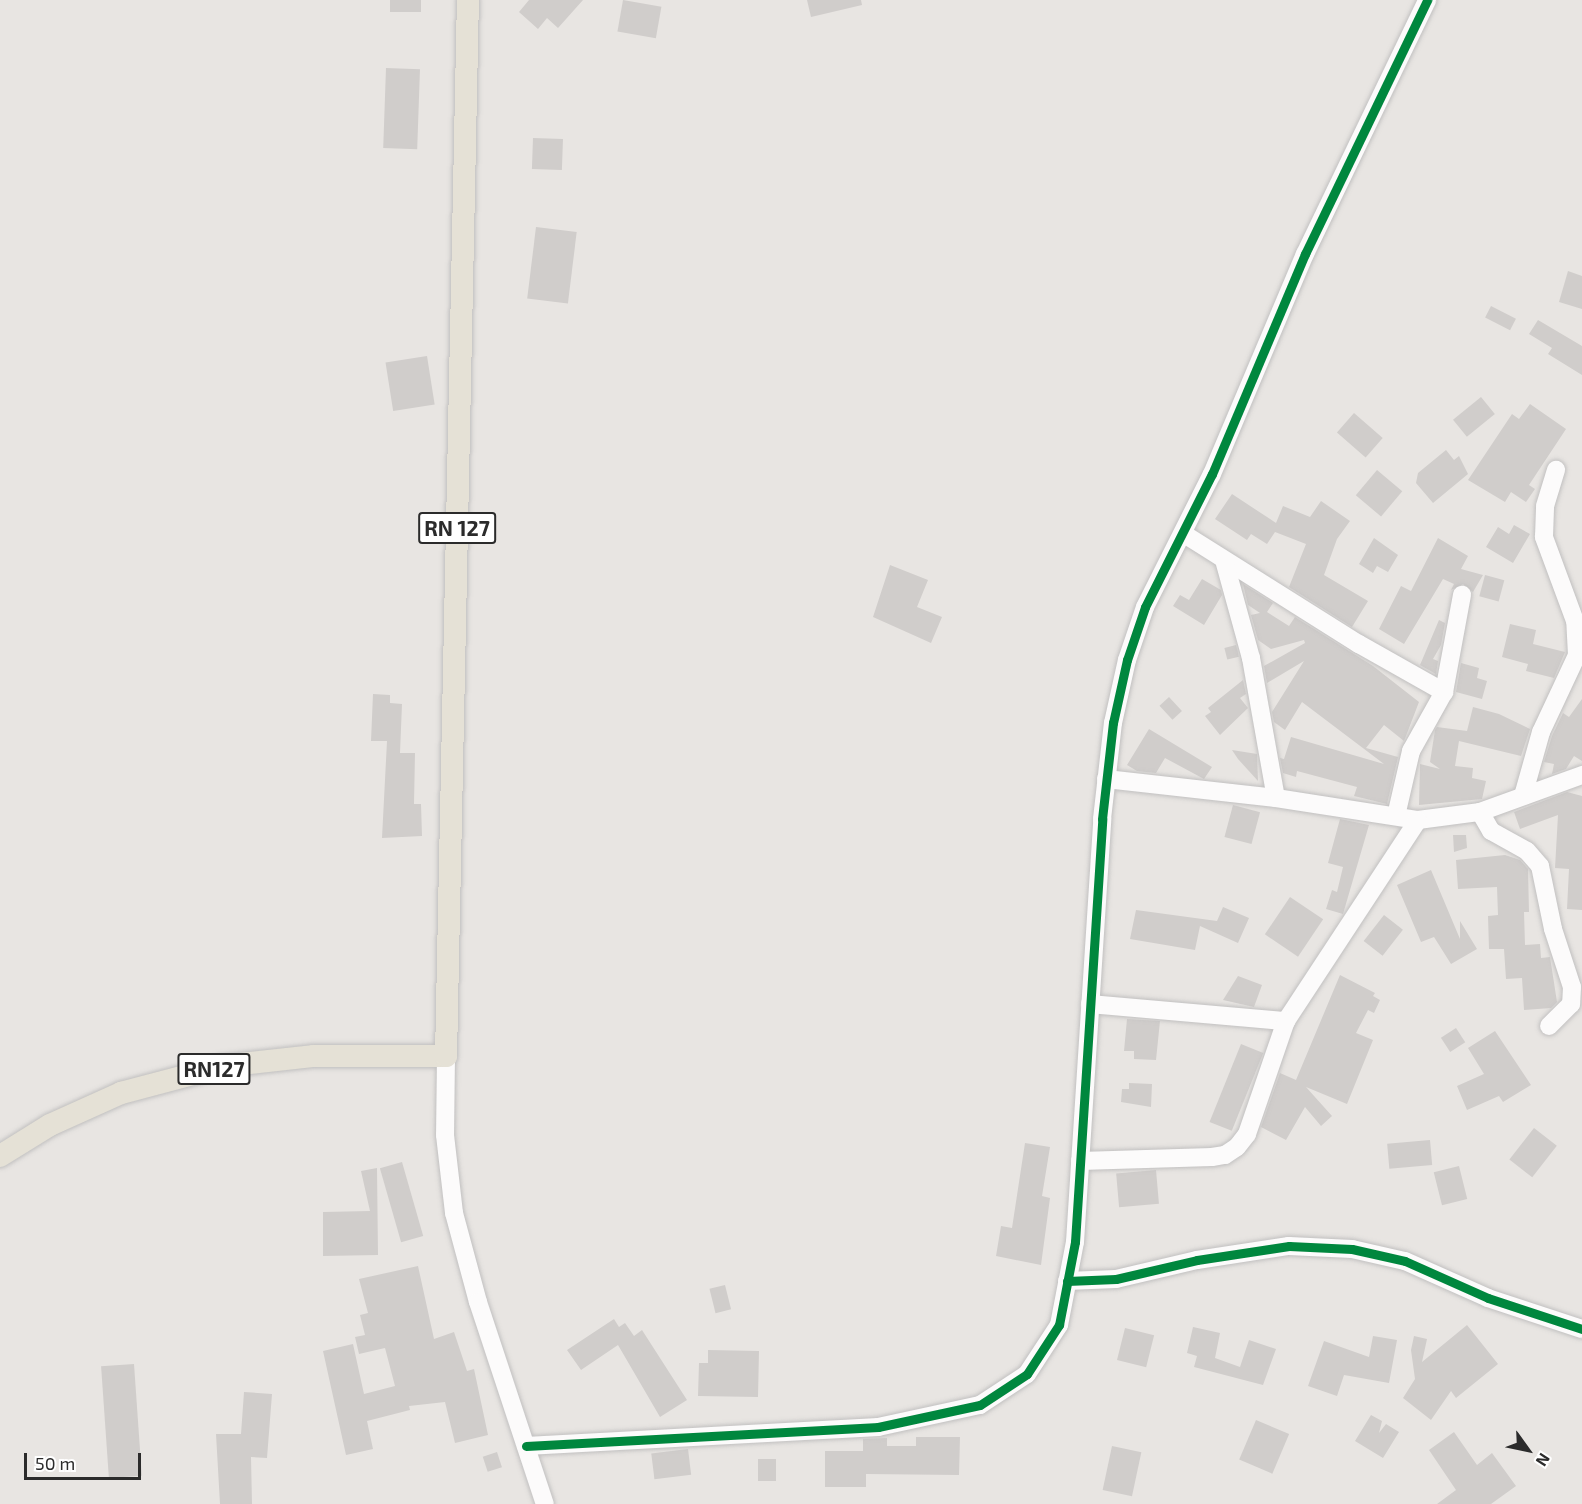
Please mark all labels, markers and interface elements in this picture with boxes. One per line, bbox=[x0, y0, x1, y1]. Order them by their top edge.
road number: RN 127 bbox=[418, 510, 496, 546]
road number: RN127 bbox=[176, 1051, 252, 1087]
north arrow bbox=[1498, 1420, 1558, 1480]
scale bar bbox=[27, 1441, 144, 1479]
text: N bbox=[1532, 1450, 1555, 1470]
text: 50 m bbox=[35, 1452, 75, 1474]

